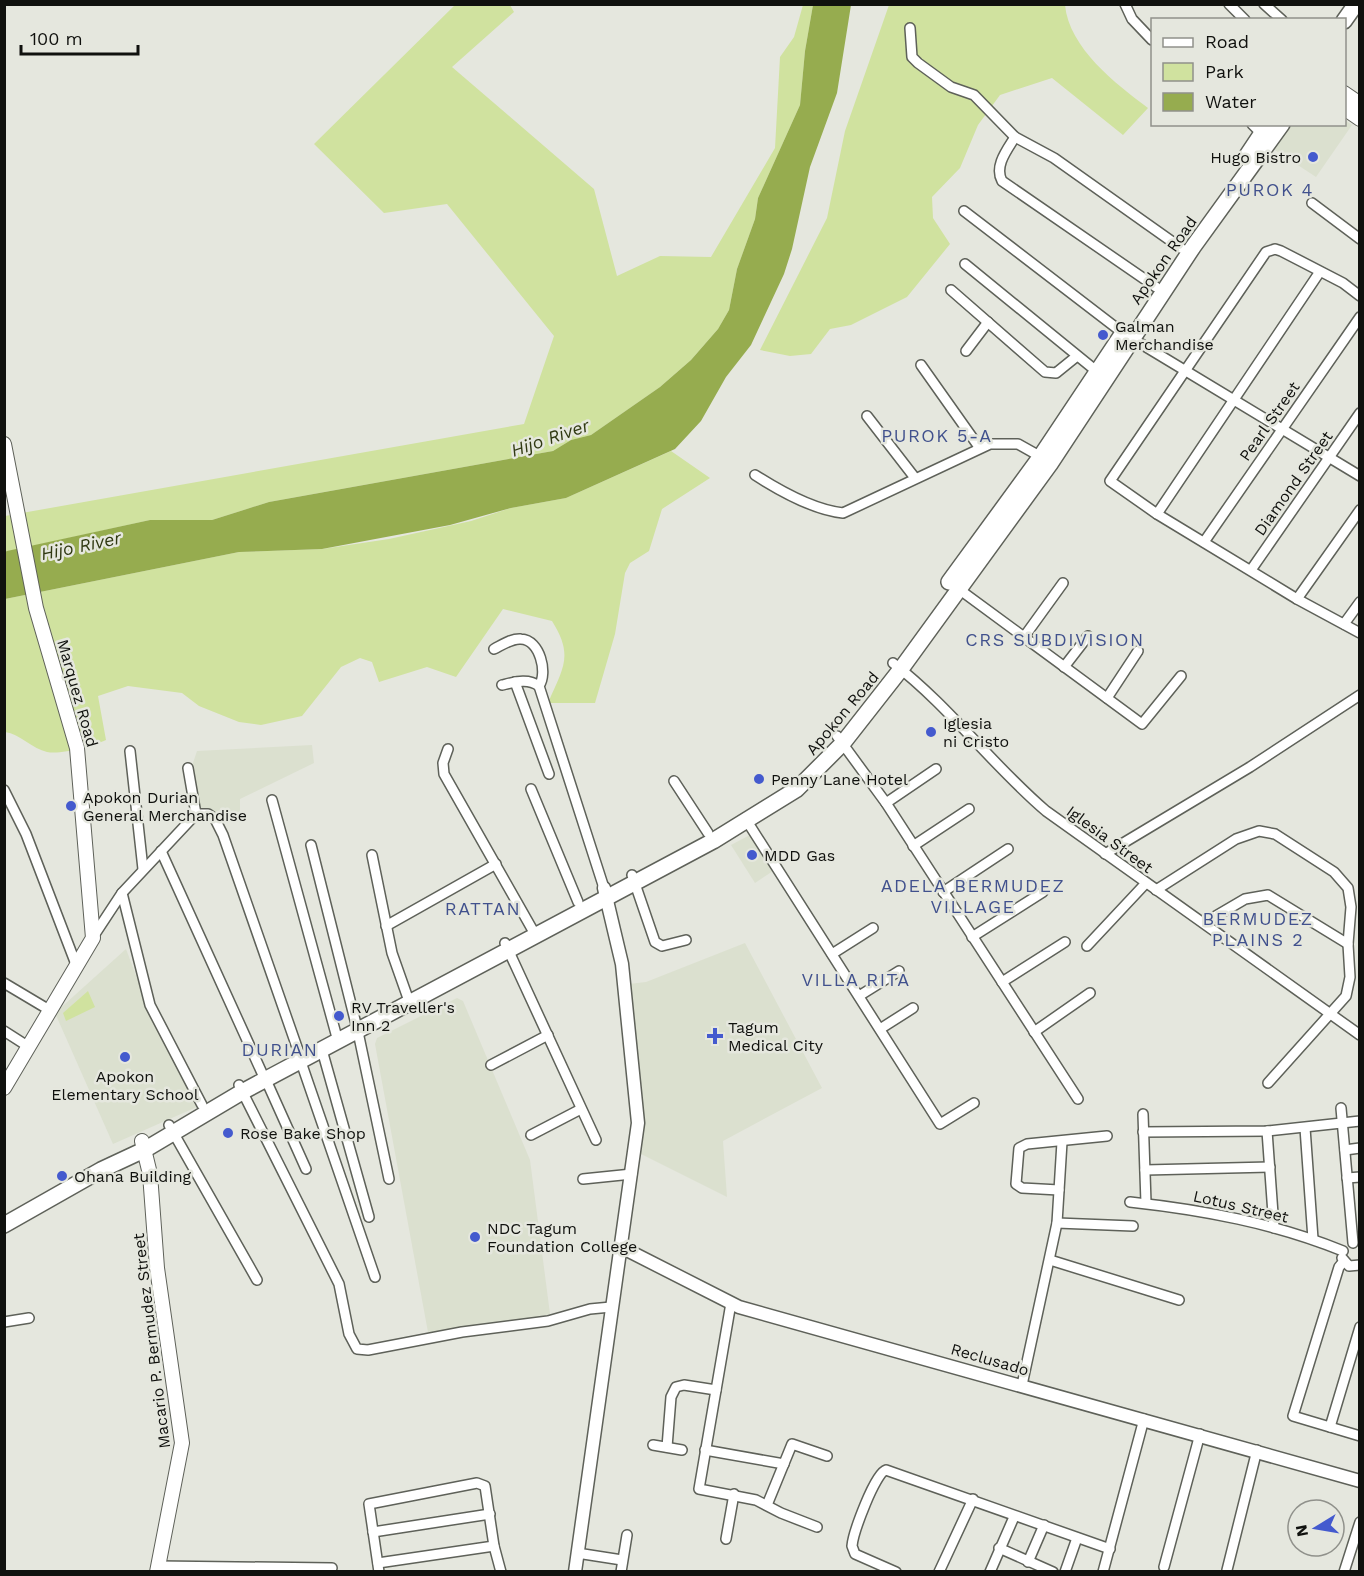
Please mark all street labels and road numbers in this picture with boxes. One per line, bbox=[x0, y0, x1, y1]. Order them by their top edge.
street label: Apokon Road bbox=[1126, 213, 1201, 308]
street label: Pearl Street bbox=[1235, 378, 1304, 465]
street label: Diamond Street bbox=[1250, 427, 1337, 539]
street label: Marquez Road bbox=[53, 637, 102, 749]
street label: Apokon Road bbox=[802, 668, 883, 759]
street label: Iglesia Street bbox=[1063, 802, 1157, 877]
street label: Lotus Street bbox=[1191, 1186, 1291, 1227]
street label: Macario P. Bermudez Street bbox=[129, 1232, 174, 1450]
street label: Reclusado bbox=[949, 1339, 1031, 1380]

